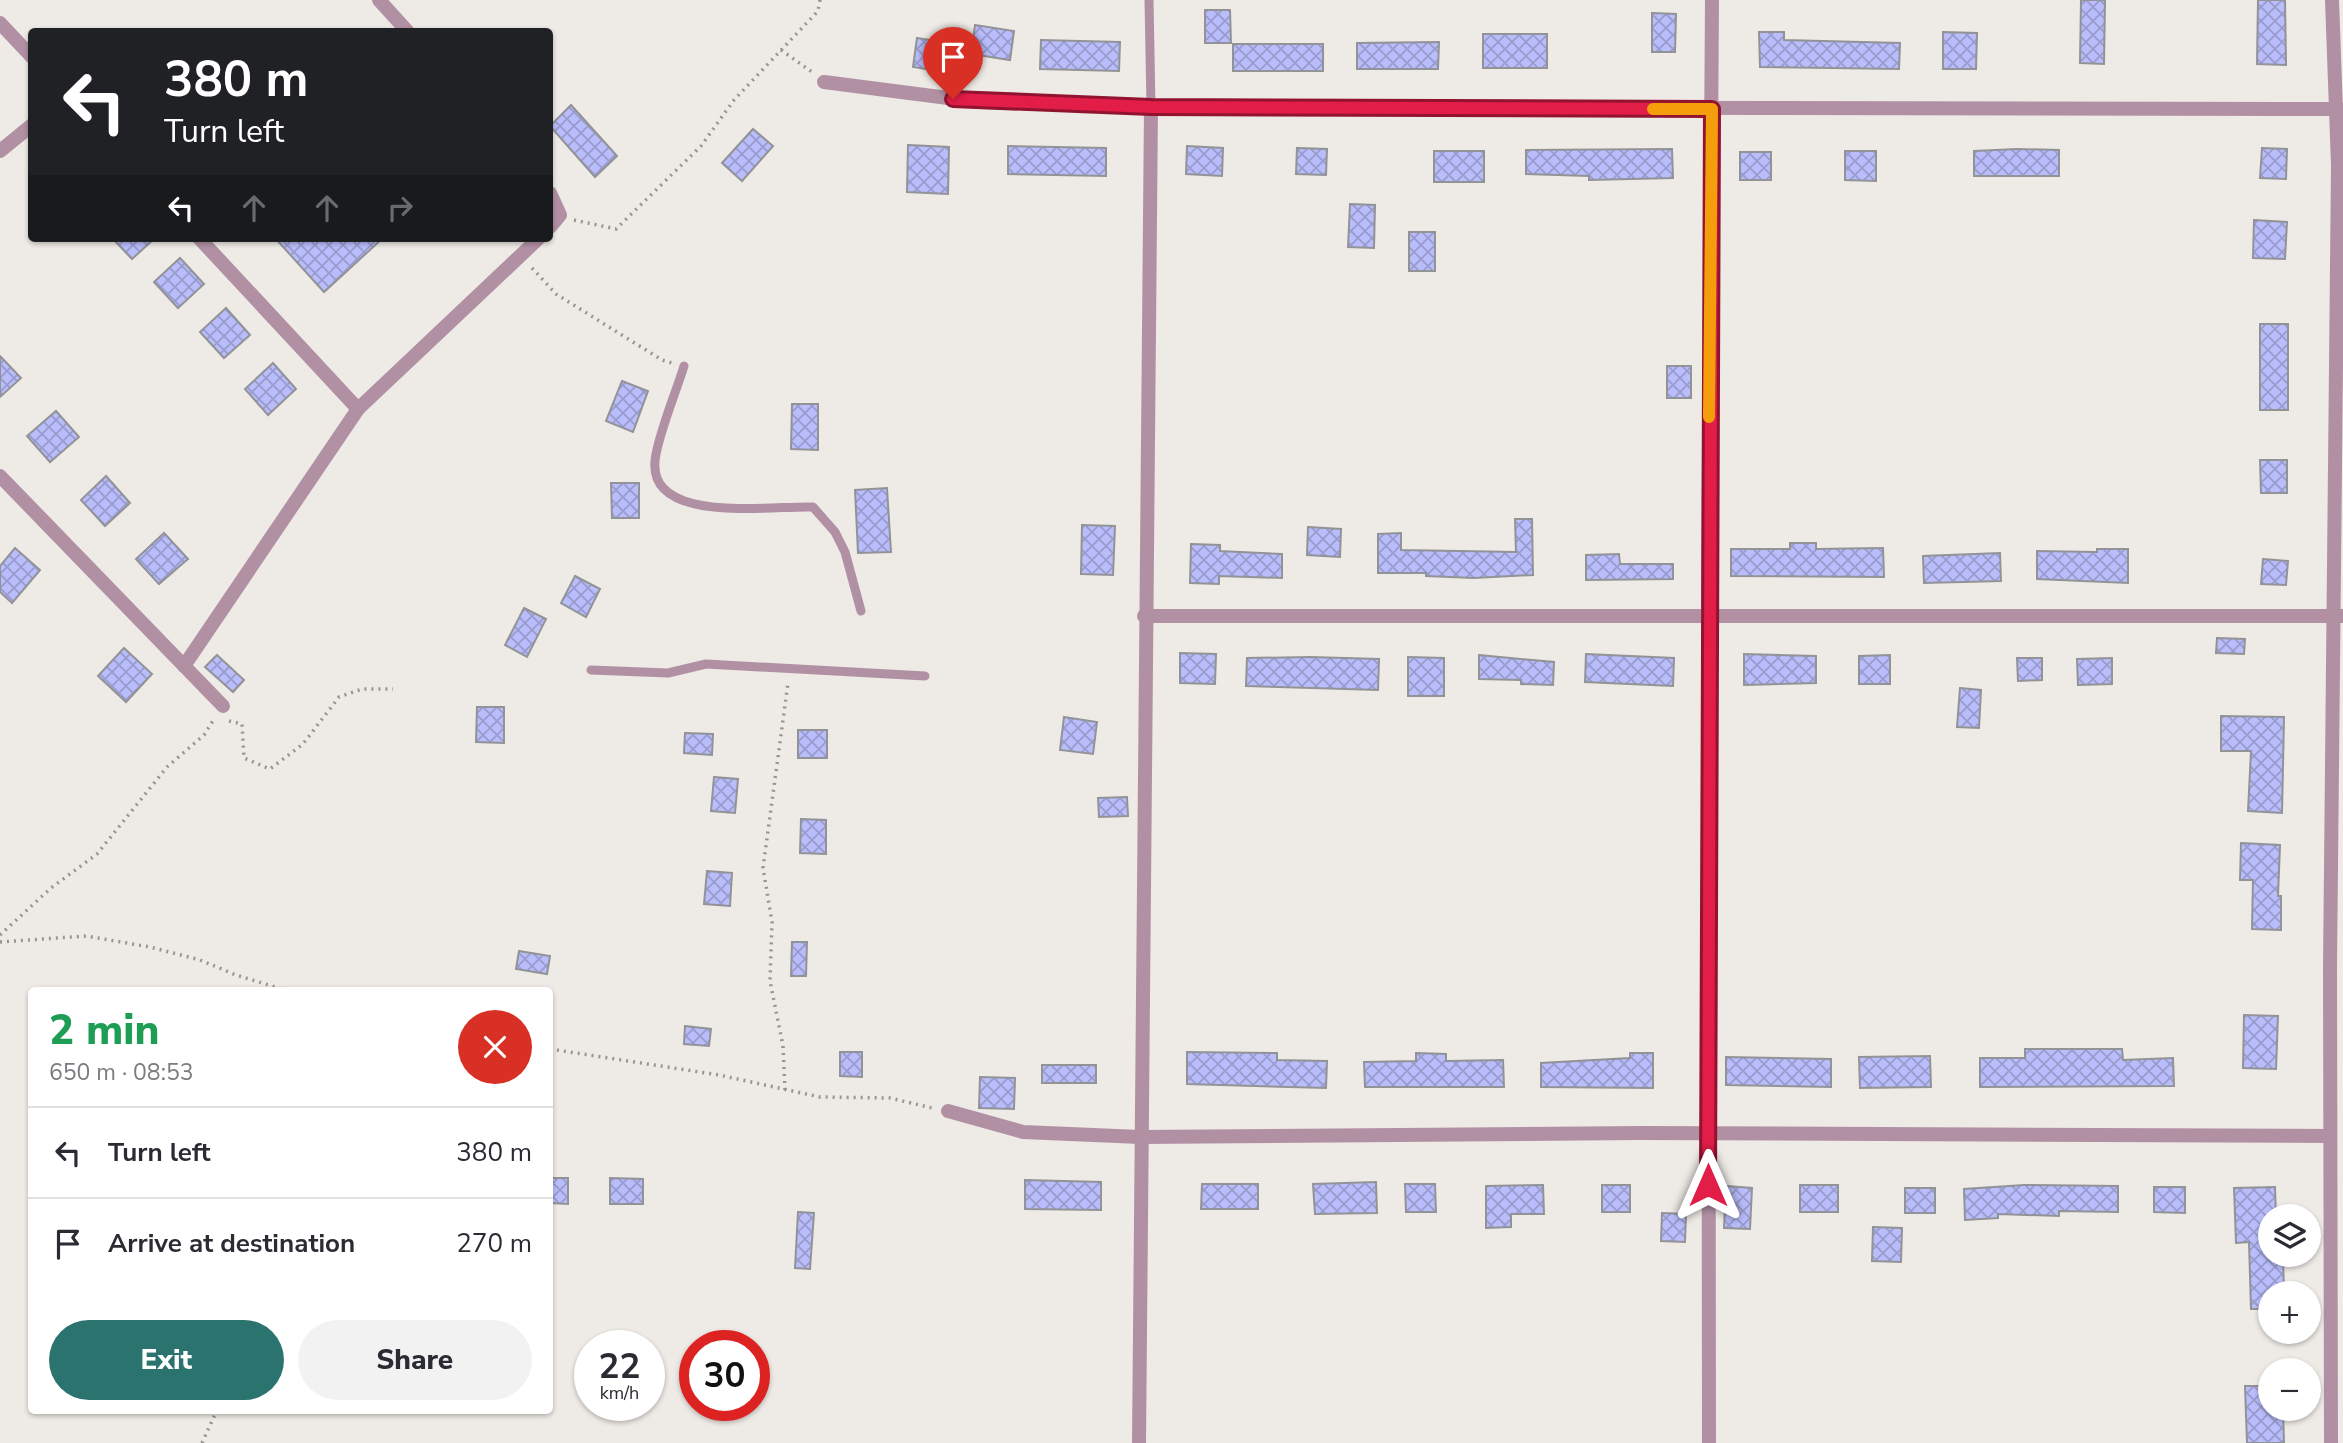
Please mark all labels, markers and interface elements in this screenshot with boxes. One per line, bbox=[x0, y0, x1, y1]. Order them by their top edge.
pin bbox=[923, 27, 983, 99]
icon: arrive bbox=[934, 38, 972, 76]
text: 380 m bbox=[164, 46, 308, 113]
icon: left bbox=[49, 56, 140, 147]
text: Turn left bbox=[164, 110, 284, 153]
icon: left bbox=[162, 189, 200, 227]
icon: ahead bbox=[235, 189, 273, 227]
icon: ahead bbox=[308, 189, 346, 227]
icon: right bbox=[381, 189, 419, 227]
text: 2 min bbox=[49, 1002, 159, 1059]
button: close bbox=[458, 1010, 532, 1084]
text: 650 m · 08:53 bbox=[49, 1057, 194, 1088]
icon: left bbox=[49, 1134, 87, 1172]
text: Turn left bbox=[108, 1135, 211, 1170]
text: 380 m bbox=[456, 1135, 532, 1170]
position arrow bbox=[1671, 1148, 1745, 1222]
map controls bbox=[2258, 1204, 2321, 1421]
button: layers bbox=[2258, 1204, 2321, 1267]
icon: arrive bbox=[49, 1225, 87, 1263]
text: Arrive at destination bbox=[108, 1226, 355, 1261]
text: 270 m bbox=[456, 1226, 532, 1261]
button: + bbox=[2258, 1281, 2321, 1344]
button: Exit bbox=[49, 1320, 284, 1400]
button: Share bbox=[298, 1320, 532, 1400]
speed limit sign: 30 bbox=[679, 1330, 770, 1421]
text: 22 bbox=[598, 1343, 641, 1390]
button: − bbox=[2258, 1358, 2321, 1421]
text: km/h bbox=[600, 1381, 639, 1405]

